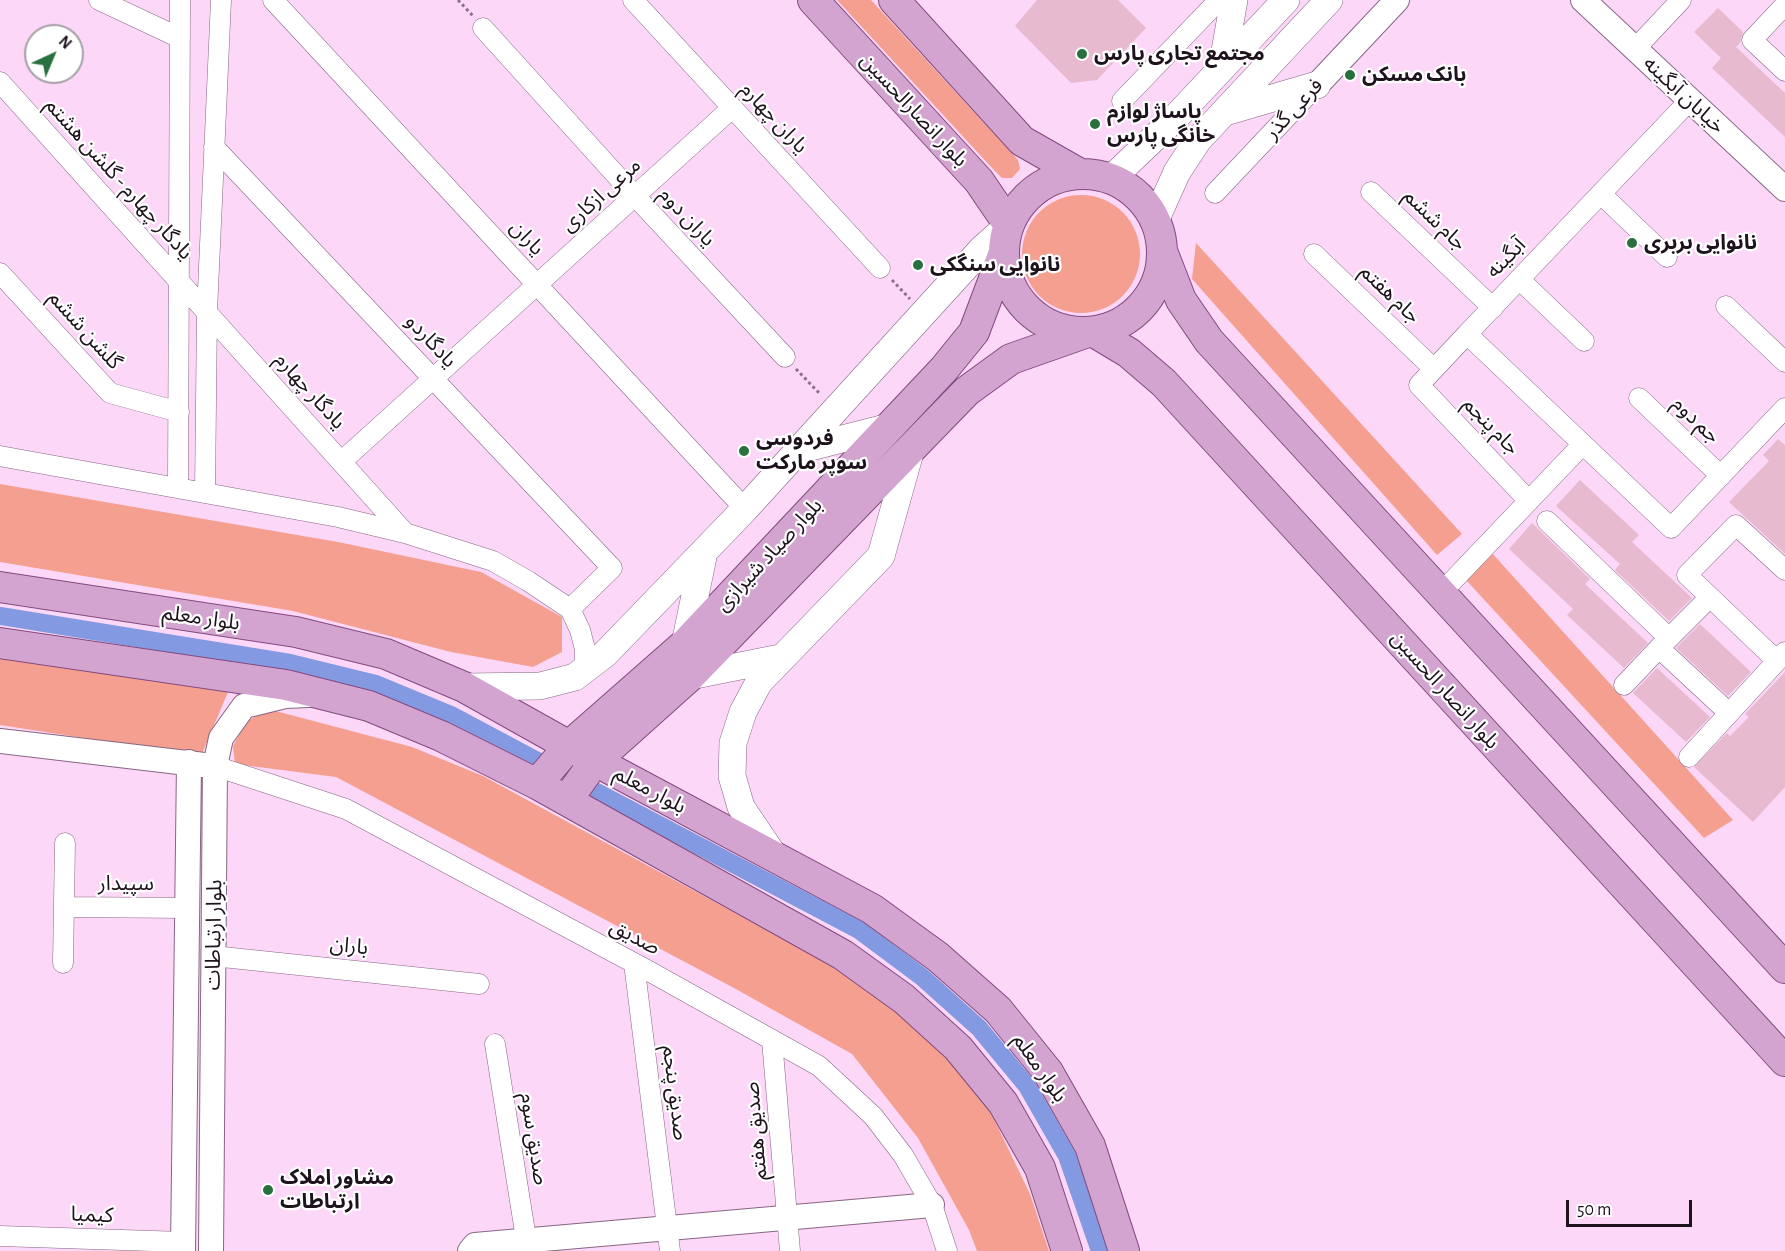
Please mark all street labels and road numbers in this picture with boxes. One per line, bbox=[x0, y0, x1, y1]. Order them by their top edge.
street label: بلوار انصارالحسین bbox=[855, 48, 973, 172]
street label: خیابان آبگینه bbox=[1638, 51, 1730, 139]
street label: فرعی گذر bbox=[1259, 73, 1329, 145]
street label: یاران چهارم bbox=[735, 77, 813, 159]
street label: یادگار چهارم - گلشن هشتم bbox=[40, 93, 198, 265]
street label: مرعی ازکاری bbox=[556, 153, 646, 237]
street label: یاران دوم bbox=[653, 182, 721, 252]
street label: جام ششم bbox=[1398, 184, 1472, 256]
street label: یاران bbox=[505, 215, 549, 261]
street label: آبگینه bbox=[1481, 233, 1531, 283]
street label: جام هفتم bbox=[1355, 259, 1425, 329]
street label: گلشن ششم bbox=[43, 285, 127, 375]
street label: یادگار‌دو bbox=[400, 309, 462, 373]
street label: یادگار چهارم bbox=[269, 347, 351, 435]
street label: جم دوم bbox=[1667, 391, 1725, 449]
street label: جام پنجم bbox=[1457, 392, 1525, 460]
street label: بلوار صیاد شیرازی bbox=[710, 493, 828, 617]
street label: بلوار معلم bbox=[161, 600, 241, 636]
street label: بلوار انصار الحسین bbox=[1385, 626, 1505, 754]
street label: بلوار معلم bbox=[610, 761, 690, 819]
street label: سپیدار bbox=[98, 871, 154, 897]
street label: بلوار ارتباطات bbox=[200, 879, 228, 991]
street label: صدیق bbox=[606, 913, 664, 961]
street label: باران bbox=[329, 931, 369, 961]
street label: بلوار معلم bbox=[1007, 1029, 1073, 1107]
street label: صدیق پنجم bbox=[657, 1044, 693, 1142]
street label: صدیق هفتم bbox=[739, 1081, 773, 1181]
street label: صدیق سوم bbox=[514, 1091, 554, 1187]
street label: کیمیا bbox=[70, 1202, 114, 1228]

